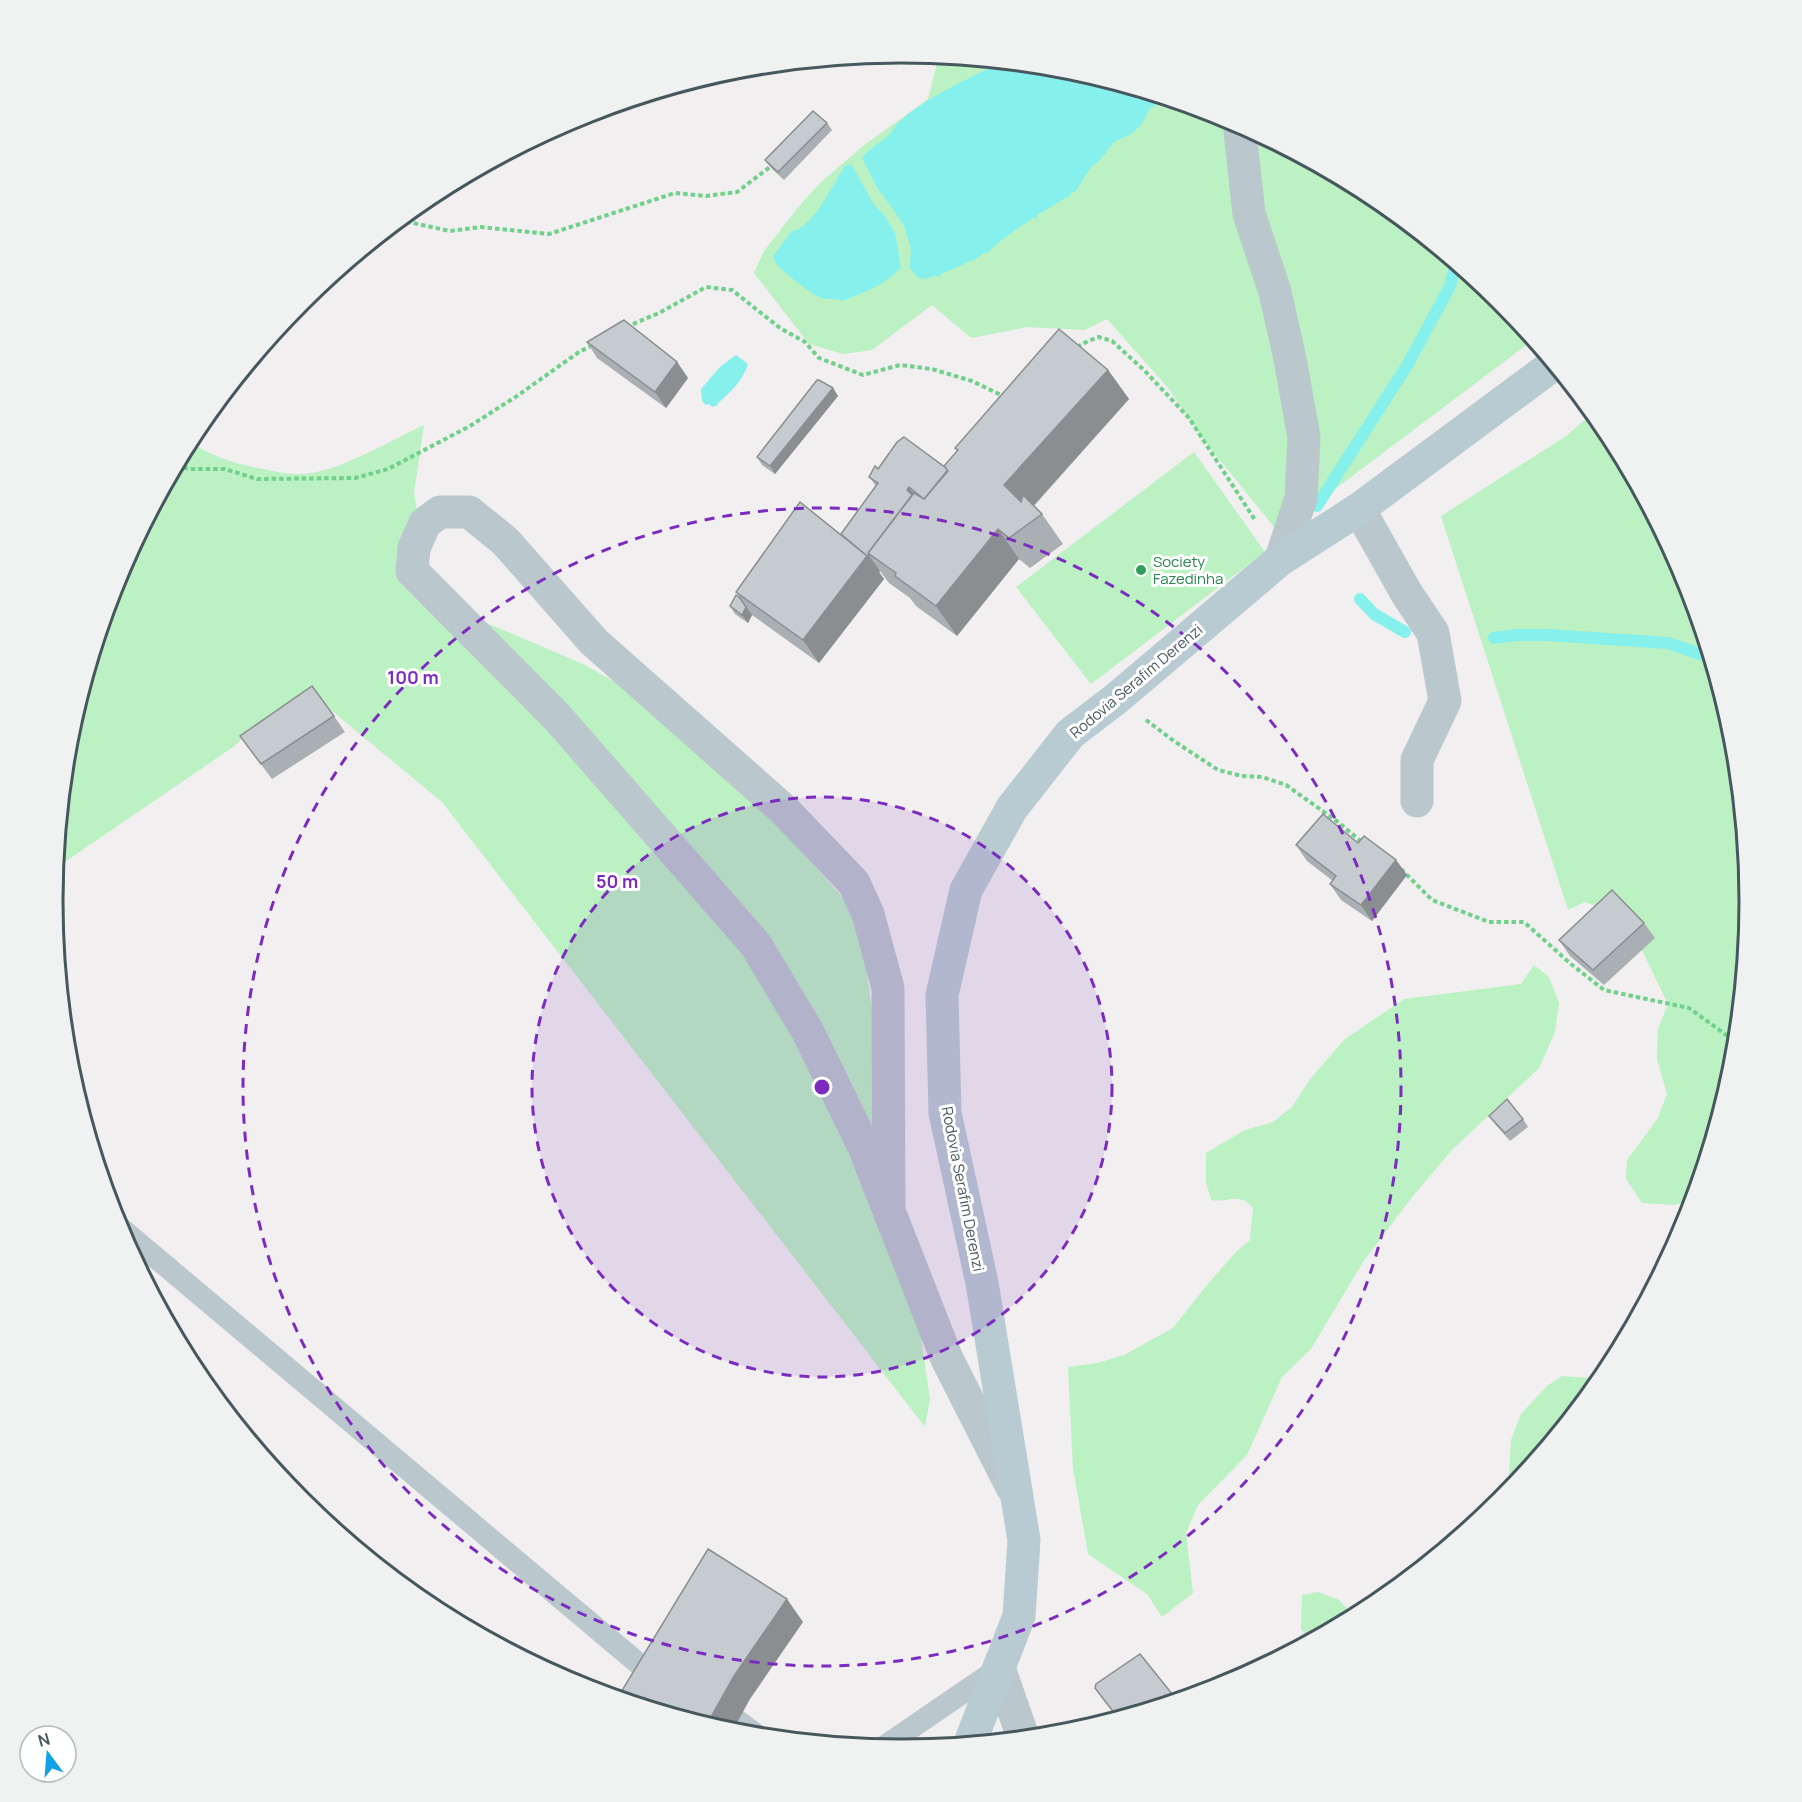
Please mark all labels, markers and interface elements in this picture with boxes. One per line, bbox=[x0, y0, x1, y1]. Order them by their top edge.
place label: Society Fazedinha bbox=[1153, 551, 1223, 589]
marker: Society Fazedinha bbox=[1134, 563, 1148, 577]
street label: Rodovia Serafim Derenzi bbox=[1065, 619, 1207, 743]
text: 100 m bbox=[387, 665, 439, 689]
text: 50 m bbox=[596, 869, 638, 893]
centre of rings bbox=[812, 1077, 832, 1097]
street label: Rodovia Serafim Derenzi bbox=[937, 1105, 989, 1273]
north arrow bbox=[18, 1724, 78, 1784]
text: N bbox=[35, 1727, 52, 1752]

